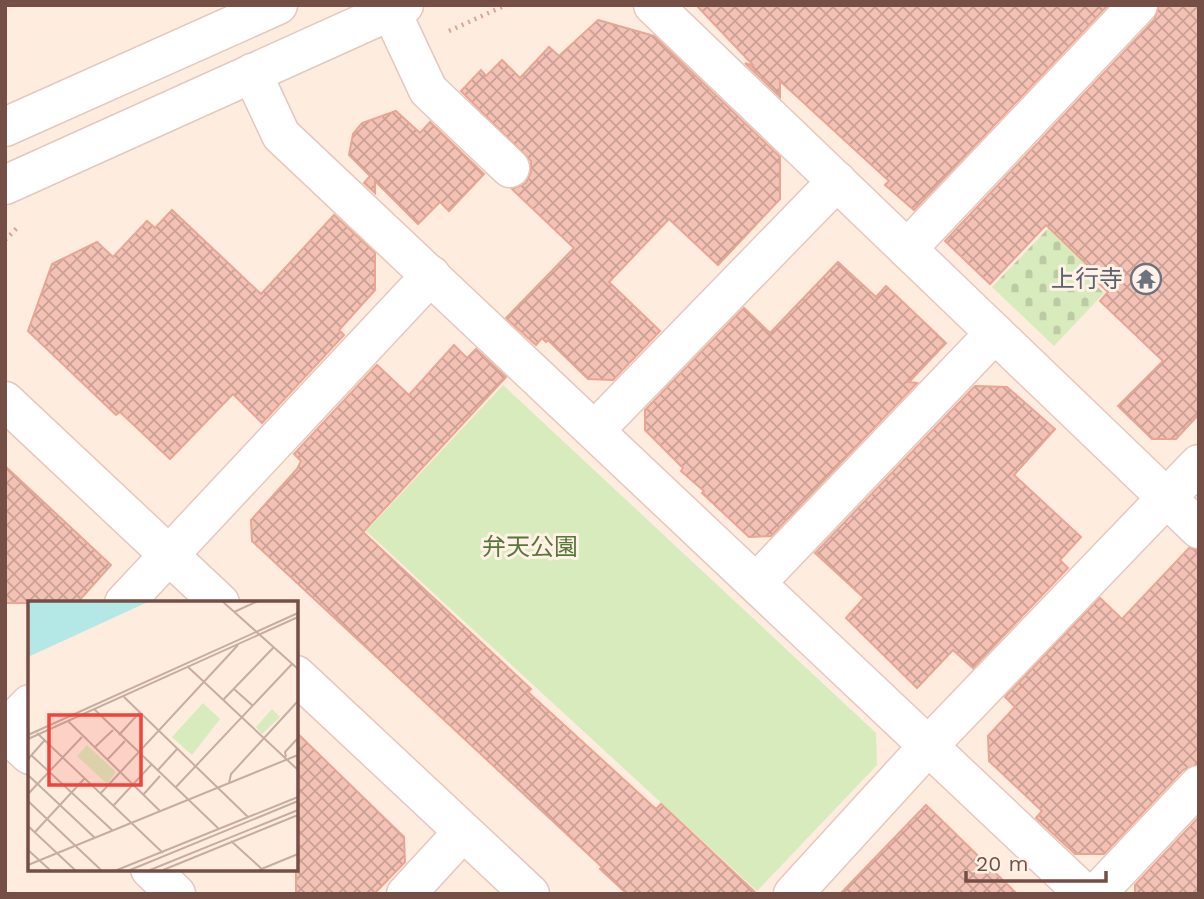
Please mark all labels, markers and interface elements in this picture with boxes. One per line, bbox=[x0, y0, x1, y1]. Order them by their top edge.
temple icon: 上行寺 bbox=[1129, 262, 1163, 296]
place label: 上行寺 bbox=[1051, 265, 1123, 293]
park label: 弁天公園 bbox=[482, 533, 578, 561]
inset map bbox=[28, 601, 298, 871]
scale bar bbox=[966, 839, 1106, 883]
text: 20 m bbox=[976, 851, 1028, 876]

